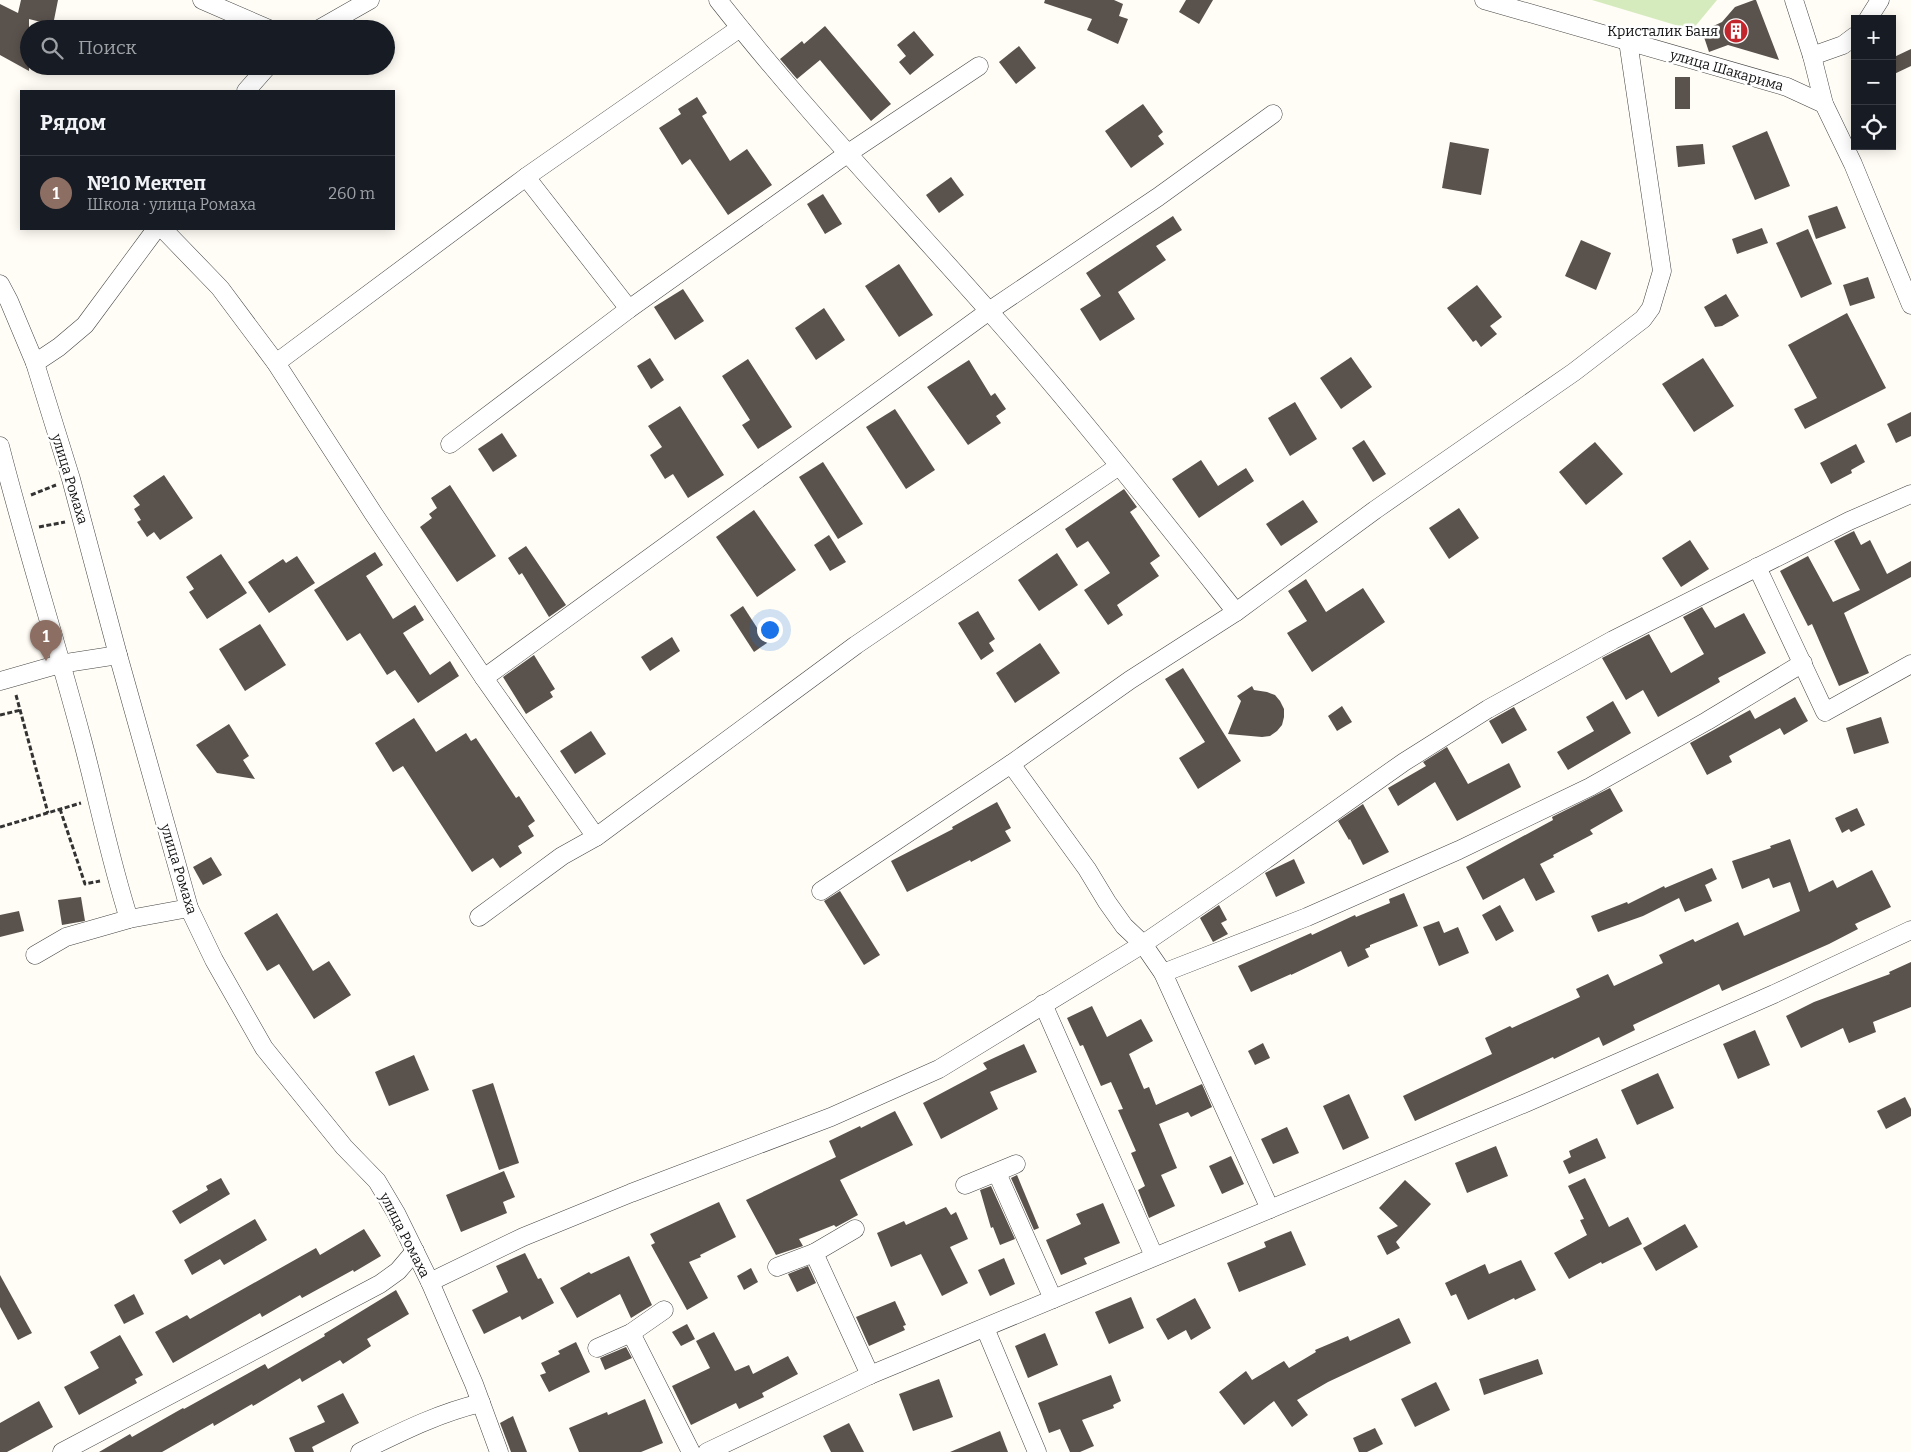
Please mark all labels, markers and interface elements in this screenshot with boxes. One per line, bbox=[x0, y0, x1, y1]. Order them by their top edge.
map controls bbox=[1851, 15, 1896, 150]
button: + bbox=[1851, 15, 1896, 60]
building icon: Кристалик Баня bbox=[1723, 18, 1749, 44]
search box bbox=[20, 20, 395, 75]
place label: Кристалик Баня bbox=[1607, 23, 1718, 40]
icon: search bbox=[38, 34, 66, 62]
text: Поиск bbox=[78, 36, 137, 59]
street label: улица Шакарима bbox=[1667, 46, 1786, 95]
button: − bbox=[1851, 60, 1896, 105]
button: locate bbox=[1851, 105, 1896, 150]
text: Рядом bbox=[40, 110, 106, 136]
text: №10 Мектеп bbox=[87, 172, 206, 195]
text: 1 bbox=[53, 184, 59, 203]
text: 260 m bbox=[328, 184, 375, 203]
text: Школа · улица Ромаха bbox=[87, 195, 256, 214]
street label: улица Ромаха bbox=[47, 431, 91, 527]
your location bbox=[757, 617, 783, 643]
pin: 1 bbox=[30, 620, 62, 661]
street label: улица Ромаха bbox=[156, 821, 200, 917]
street label: улица Ромаха bbox=[375, 1189, 433, 1281]

